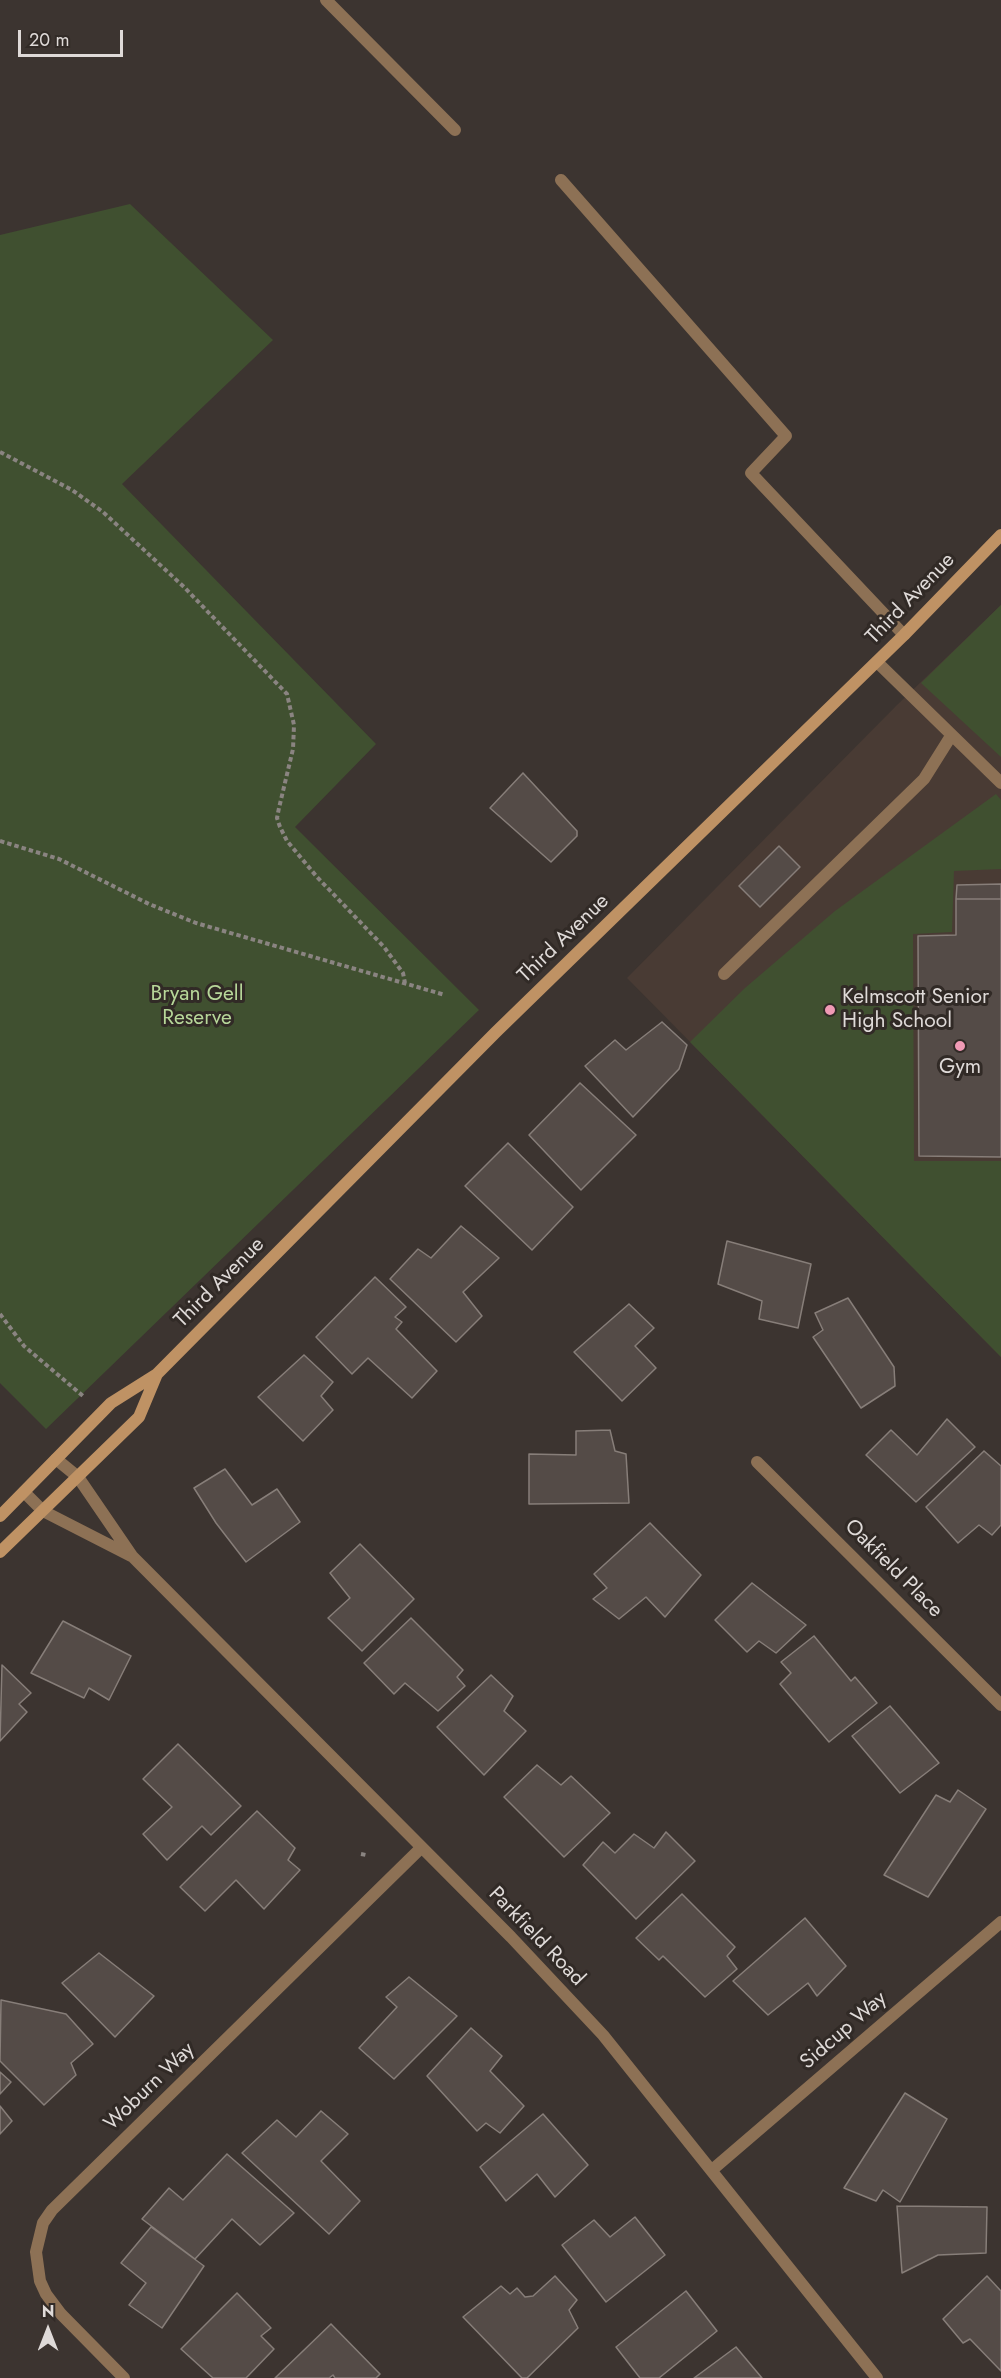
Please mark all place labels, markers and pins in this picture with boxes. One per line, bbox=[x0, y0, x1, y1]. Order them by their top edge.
place label: Kelmscott Senior High School bbox=[842, 985, 989, 1035]
marker: Kelmscott Senior High School bbox=[823, 1003, 837, 1017]
marker: Gym bbox=[953, 1039, 967, 1053]
place label: Gym bbox=[939, 1055, 981, 1081]

